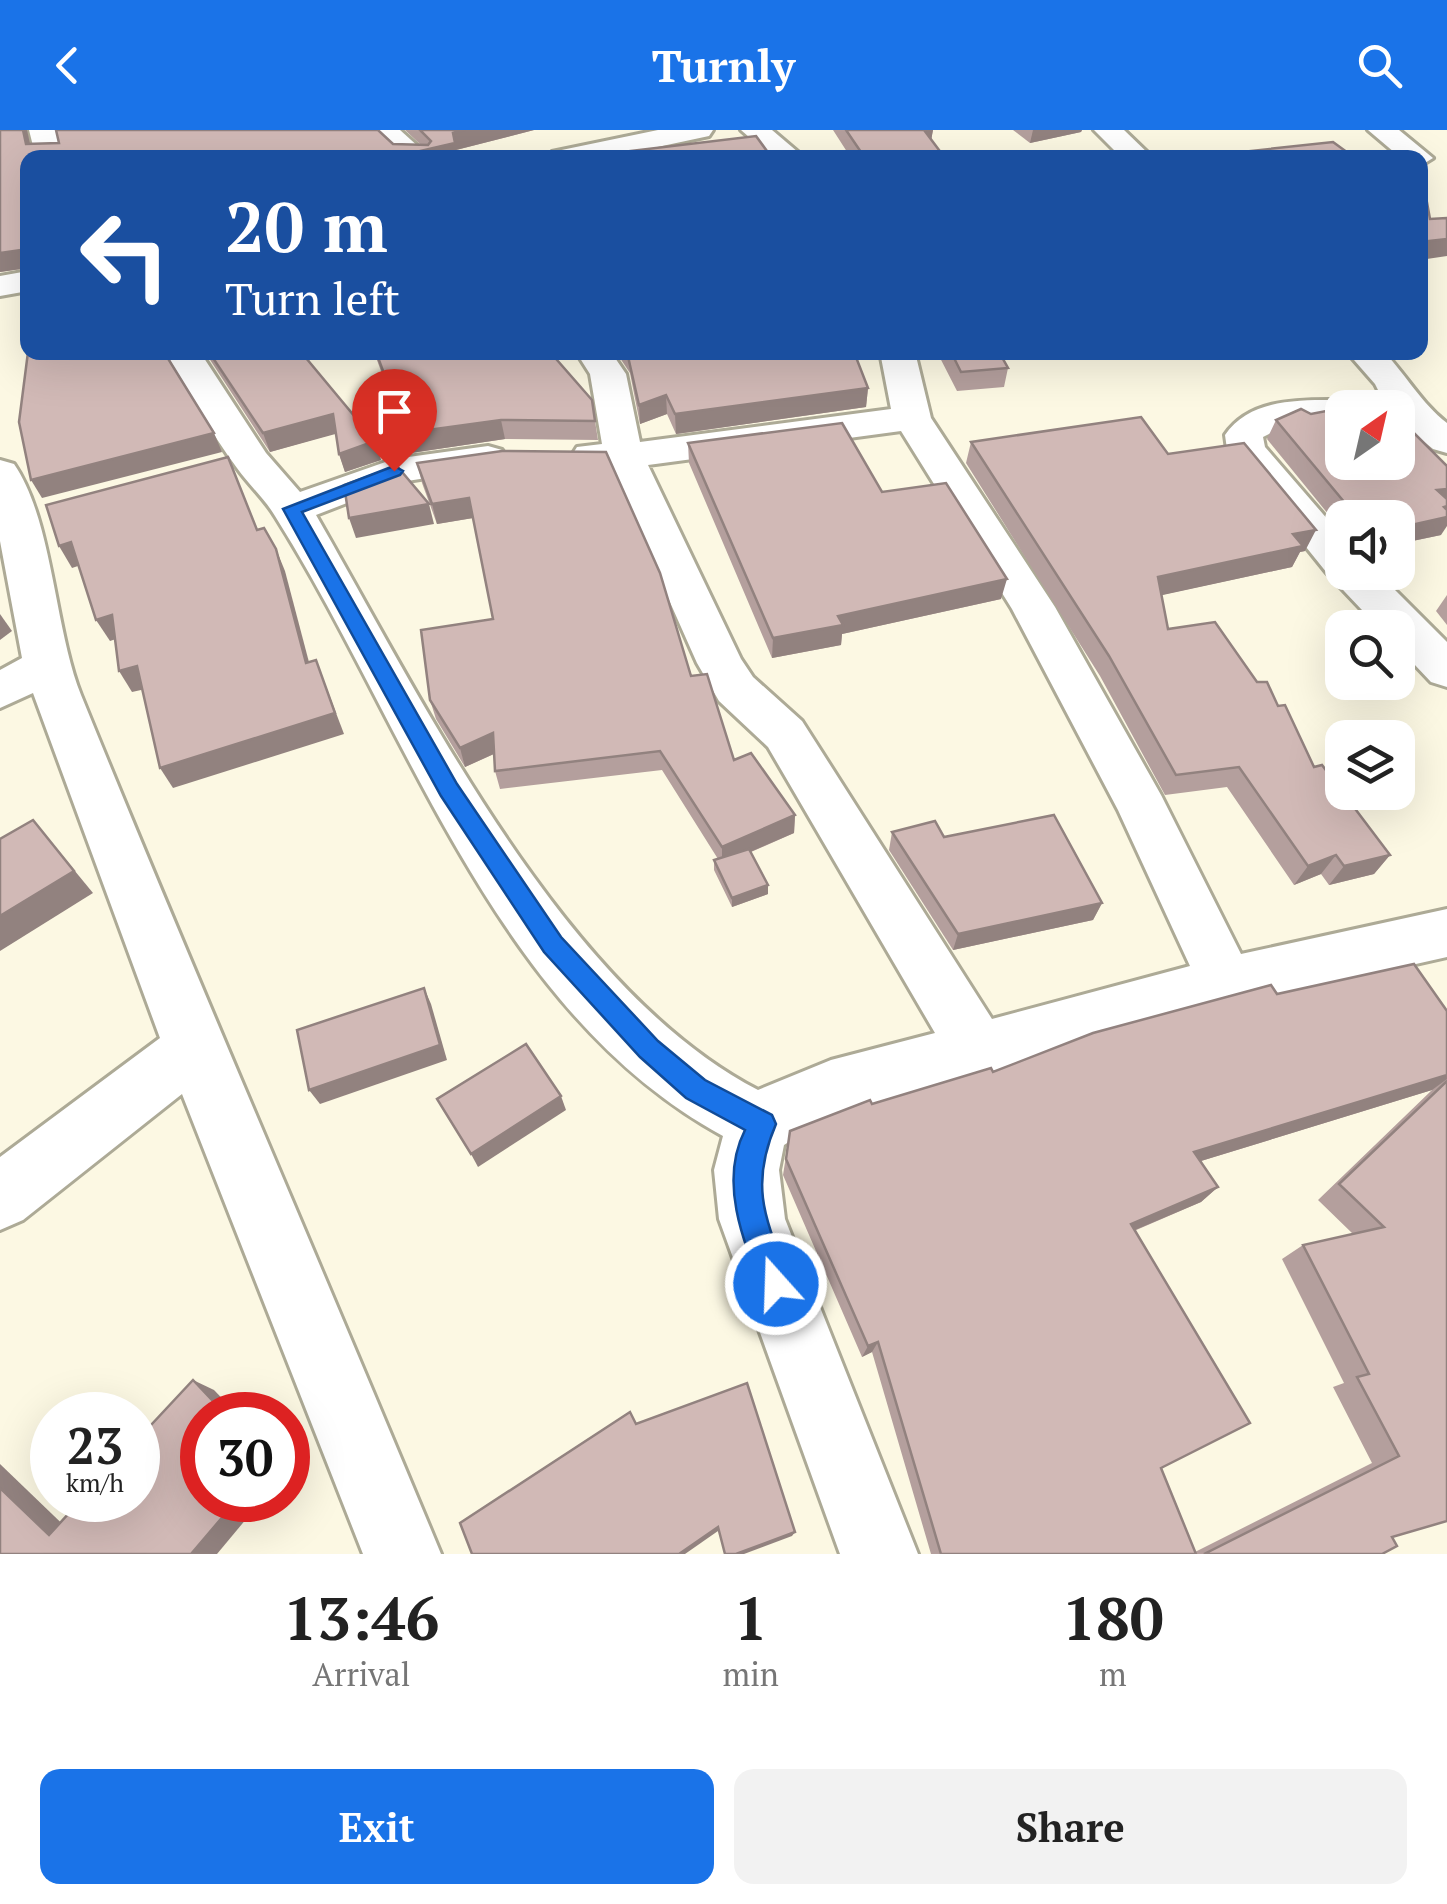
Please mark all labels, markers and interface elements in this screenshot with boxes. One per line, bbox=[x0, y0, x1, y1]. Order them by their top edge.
text: Turnly bbox=[652, 35, 795, 95]
icon: back bbox=[40, 38, 95, 93]
icon: search bbox=[1352, 38, 1407, 93]
text: 20 m bbox=[225, 179, 388, 272]
icon: left bbox=[60, 190, 190, 320]
text: Turn left bbox=[225, 268, 400, 328]
pin bbox=[352, 369, 437, 472]
icon: arrive bbox=[367, 384, 422, 439]
north arrow bbox=[1325, 390, 1415, 480]
map controls bbox=[1325, 390, 1415, 810]
button: sound bbox=[1325, 500, 1415, 590]
button: search bbox=[1325, 610, 1415, 700]
button: layers bbox=[1325, 720, 1415, 810]
position arrow bbox=[724, 1232, 828, 1336]
speed limit sign: 30 bbox=[180, 1392, 310, 1522]
text: 23 bbox=[67, 1412, 123, 1478]
text: km/h bbox=[66, 1466, 124, 1499]
text: 13:46 bbox=[283, 1578, 439, 1657]
text: 1 bbox=[734, 1578, 768, 1657]
text: 180 bbox=[1062, 1578, 1164, 1657]
text: Arrival bbox=[312, 1653, 410, 1695]
text: min bbox=[723, 1653, 779, 1695]
text: m bbox=[1099, 1653, 1127, 1695]
button: Exit bbox=[40, 1769, 714, 1884]
button: Share bbox=[734, 1769, 1407, 1884]

